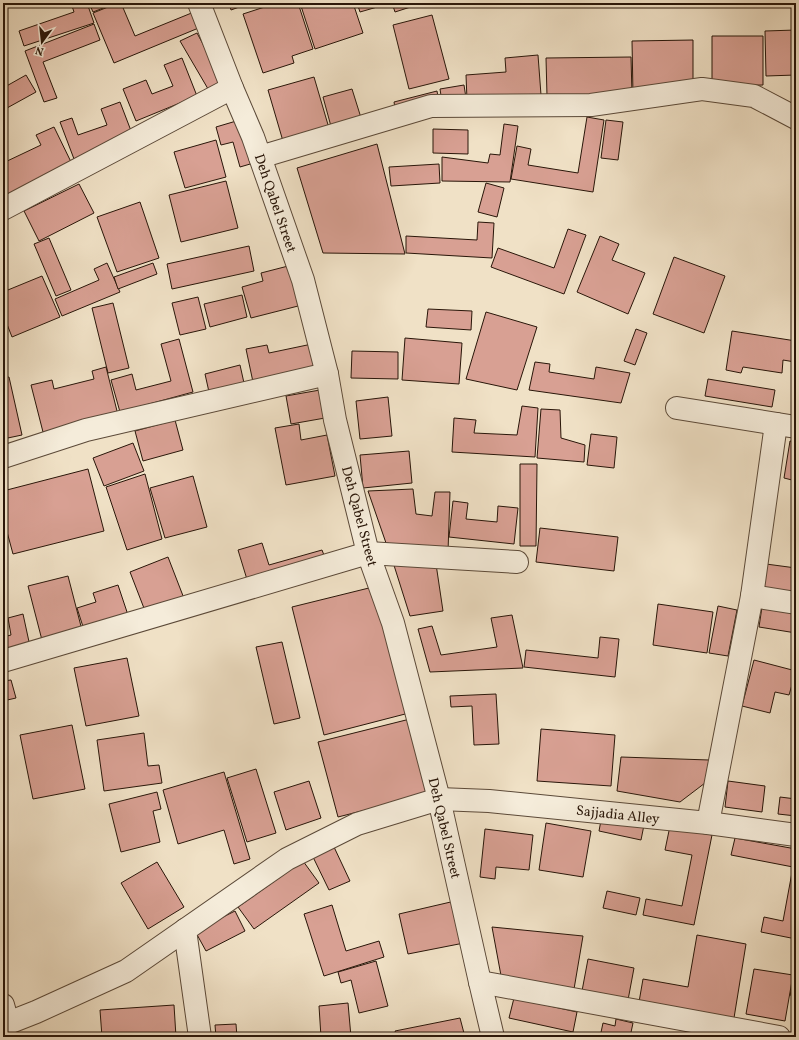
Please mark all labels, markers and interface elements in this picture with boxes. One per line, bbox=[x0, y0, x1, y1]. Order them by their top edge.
north arrow bbox=[22, 22, 62, 62]
text: N bbox=[34, 42, 46, 58]
street label: Deh Qabel Street bbox=[249, 152, 300, 255]
street label: Deh Qabel Street bbox=[336, 464, 381, 569]
street label: Deh Qabel Street bbox=[423, 776, 464, 881]
street label: Sajjadia Alley bbox=[575, 802, 661, 829]

